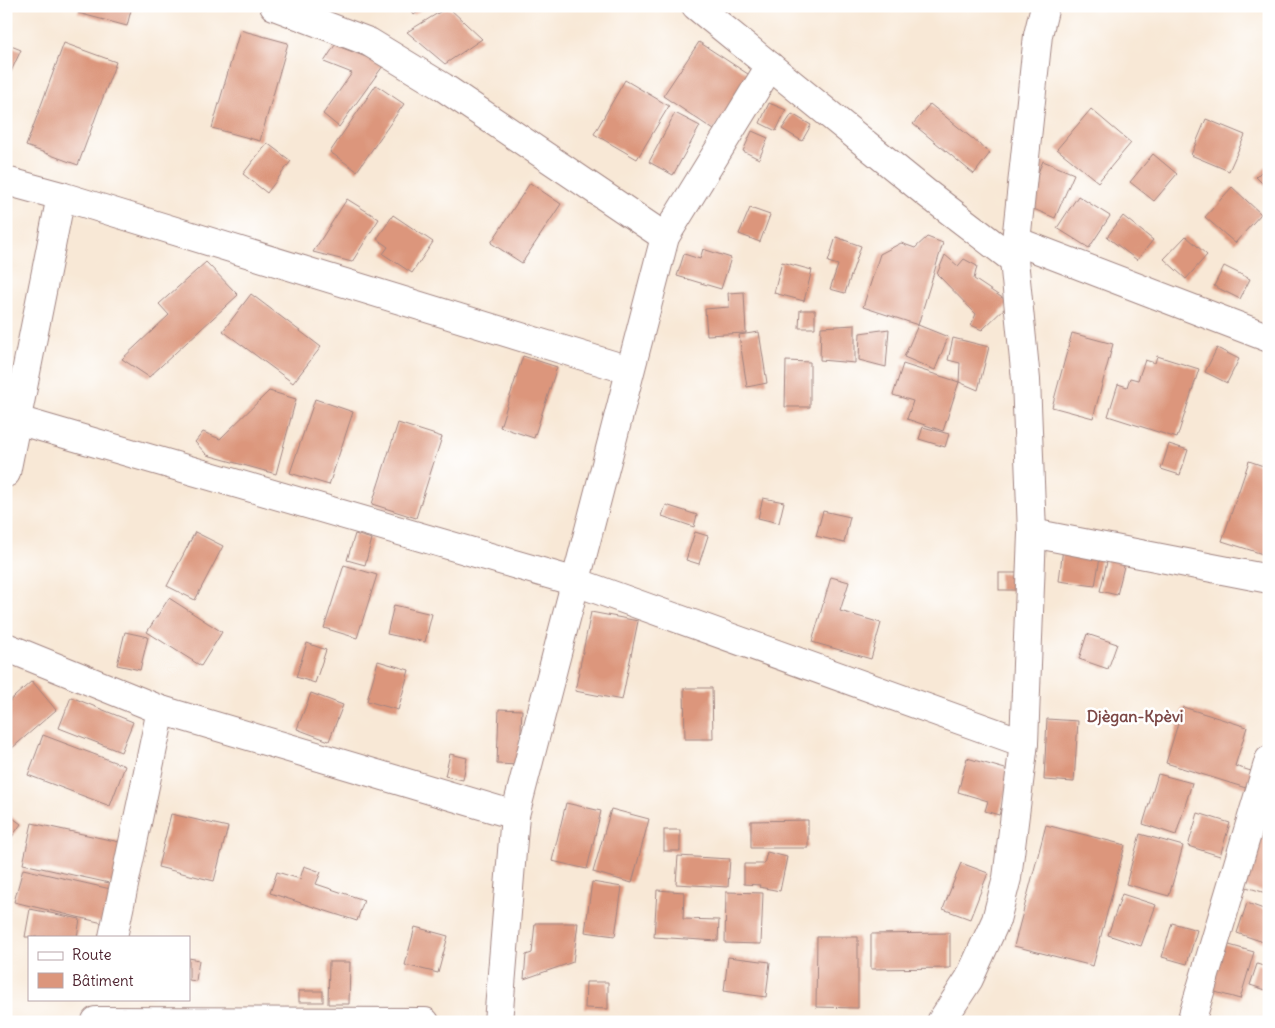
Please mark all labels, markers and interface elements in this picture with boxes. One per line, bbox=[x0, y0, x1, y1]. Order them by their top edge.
district label: Djègan-Kpèvi bbox=[1087, 706, 1183, 727]
legend bbox=[28, 936, 190, 1000]
text: Route bbox=[72, 945, 112, 964]
text: Bâtiment bbox=[72, 971, 134, 990]

